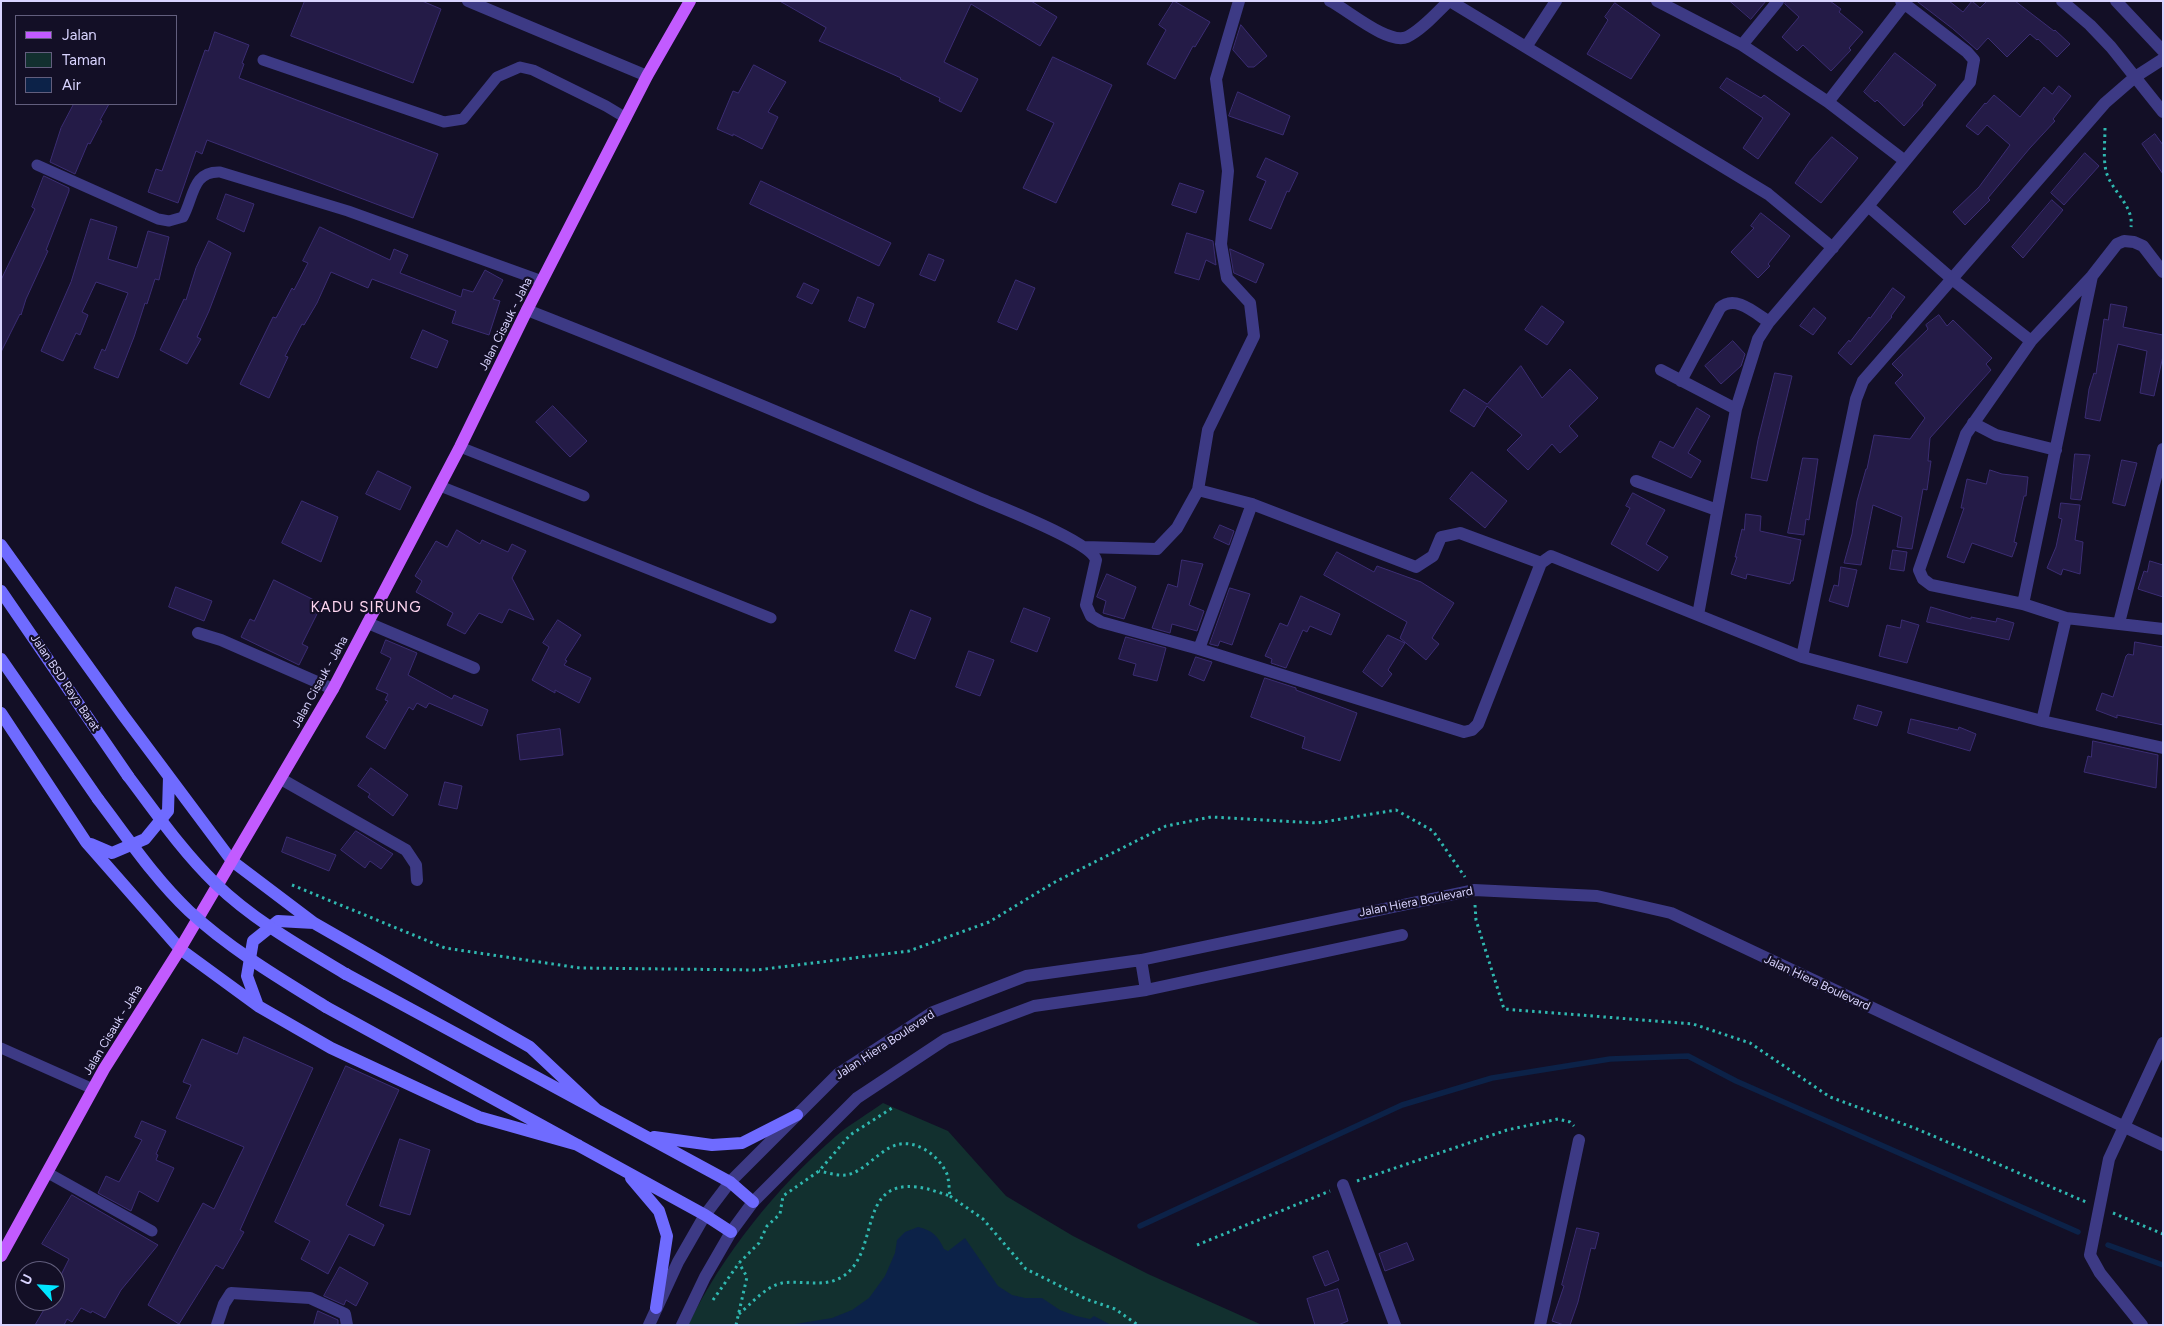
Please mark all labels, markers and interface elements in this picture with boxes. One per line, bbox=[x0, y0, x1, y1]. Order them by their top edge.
legend bbox=[15, 15, 178, 105]
text: Jalan bbox=[62, 26, 97, 44]
text: Taman bbox=[62, 51, 106, 69]
text: Air bbox=[62, 76, 81, 94]
street label: Jalan Cisauk - Jaha bbox=[476, 275, 536, 373]
district label: KADU SIRUNG bbox=[309, 599, 423, 617]
street label: Jalan BSD Raya Barat bbox=[27, 632, 103, 734]
street label: Jalan Cisauk - Jaha bbox=[289, 634, 351, 730]
street label: Jalan Hiera Boulevard bbox=[1358, 884, 1474, 920]
street label: Jalan Hiera Boulevard bbox=[1762, 952, 1872, 1014]
street label: Jalan Cisauk - Jaha bbox=[80, 982, 146, 1078]
street label: Jalan Hiera Boulevard bbox=[833, 1007, 937, 1083]
north arrow bbox=[15, 1261, 65, 1311]
text: U bbox=[17, 1271, 37, 1288]

